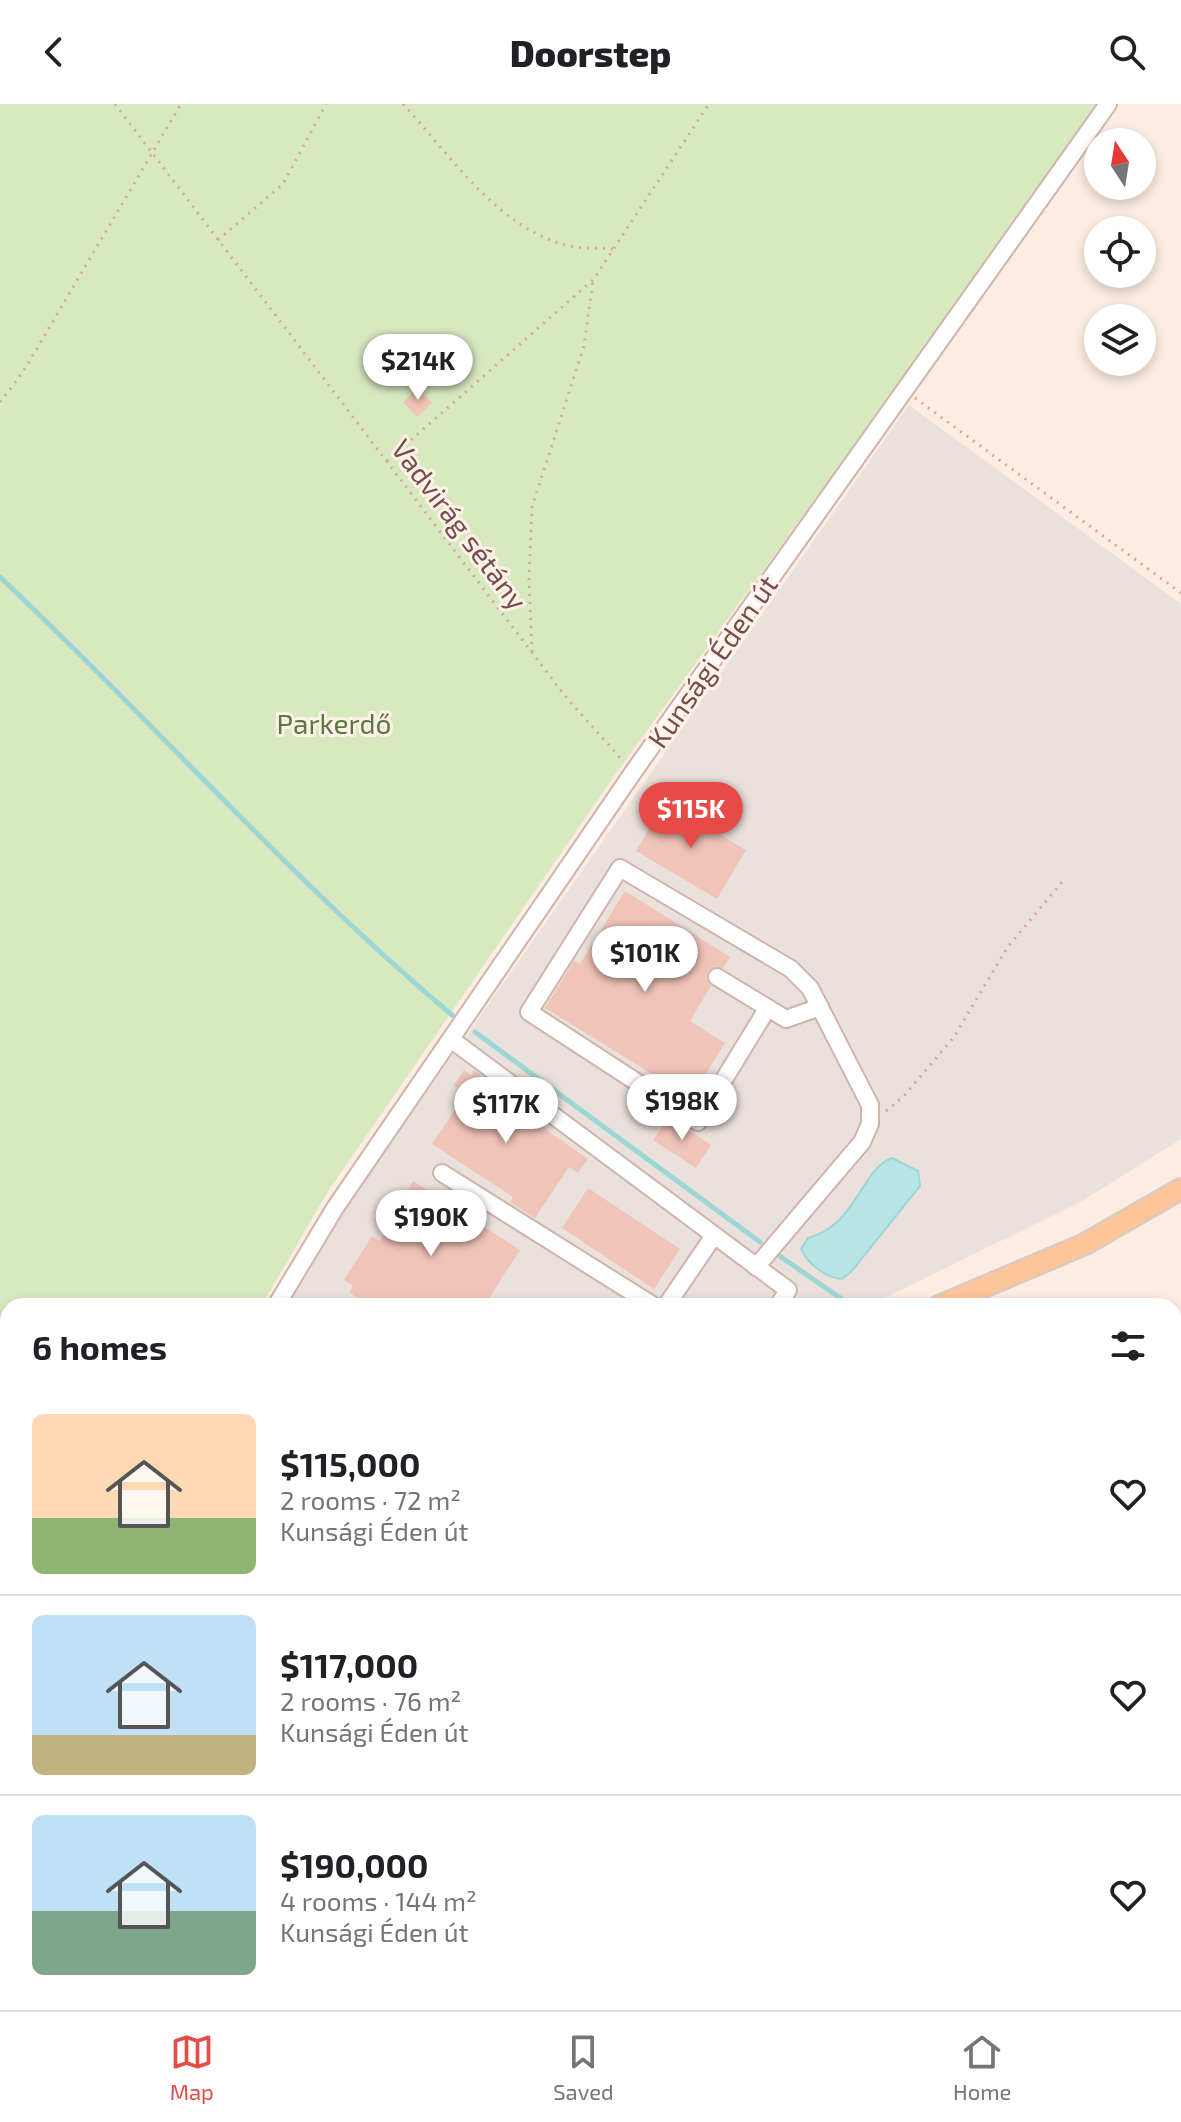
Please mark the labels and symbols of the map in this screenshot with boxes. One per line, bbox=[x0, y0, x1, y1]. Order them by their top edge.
north arrow bbox=[1084, 128, 1156, 200]
pin: $214K bbox=[362, 334, 474, 402]
street label: Vadvirág sétány bbox=[385, 432, 535, 616]
street label: Kunsági Éden út bbox=[640, 568, 784, 754]
park label: Parkerdő bbox=[277, 706, 391, 740]
pin: $115K bbox=[635, 782, 747, 850]
pin: $101K bbox=[589, 926, 701, 994]
pin: $198K bbox=[626, 1074, 738, 1142]
pin: $117K bbox=[450, 1077, 562, 1145]
pin: $190K bbox=[375, 1190, 487, 1258]

